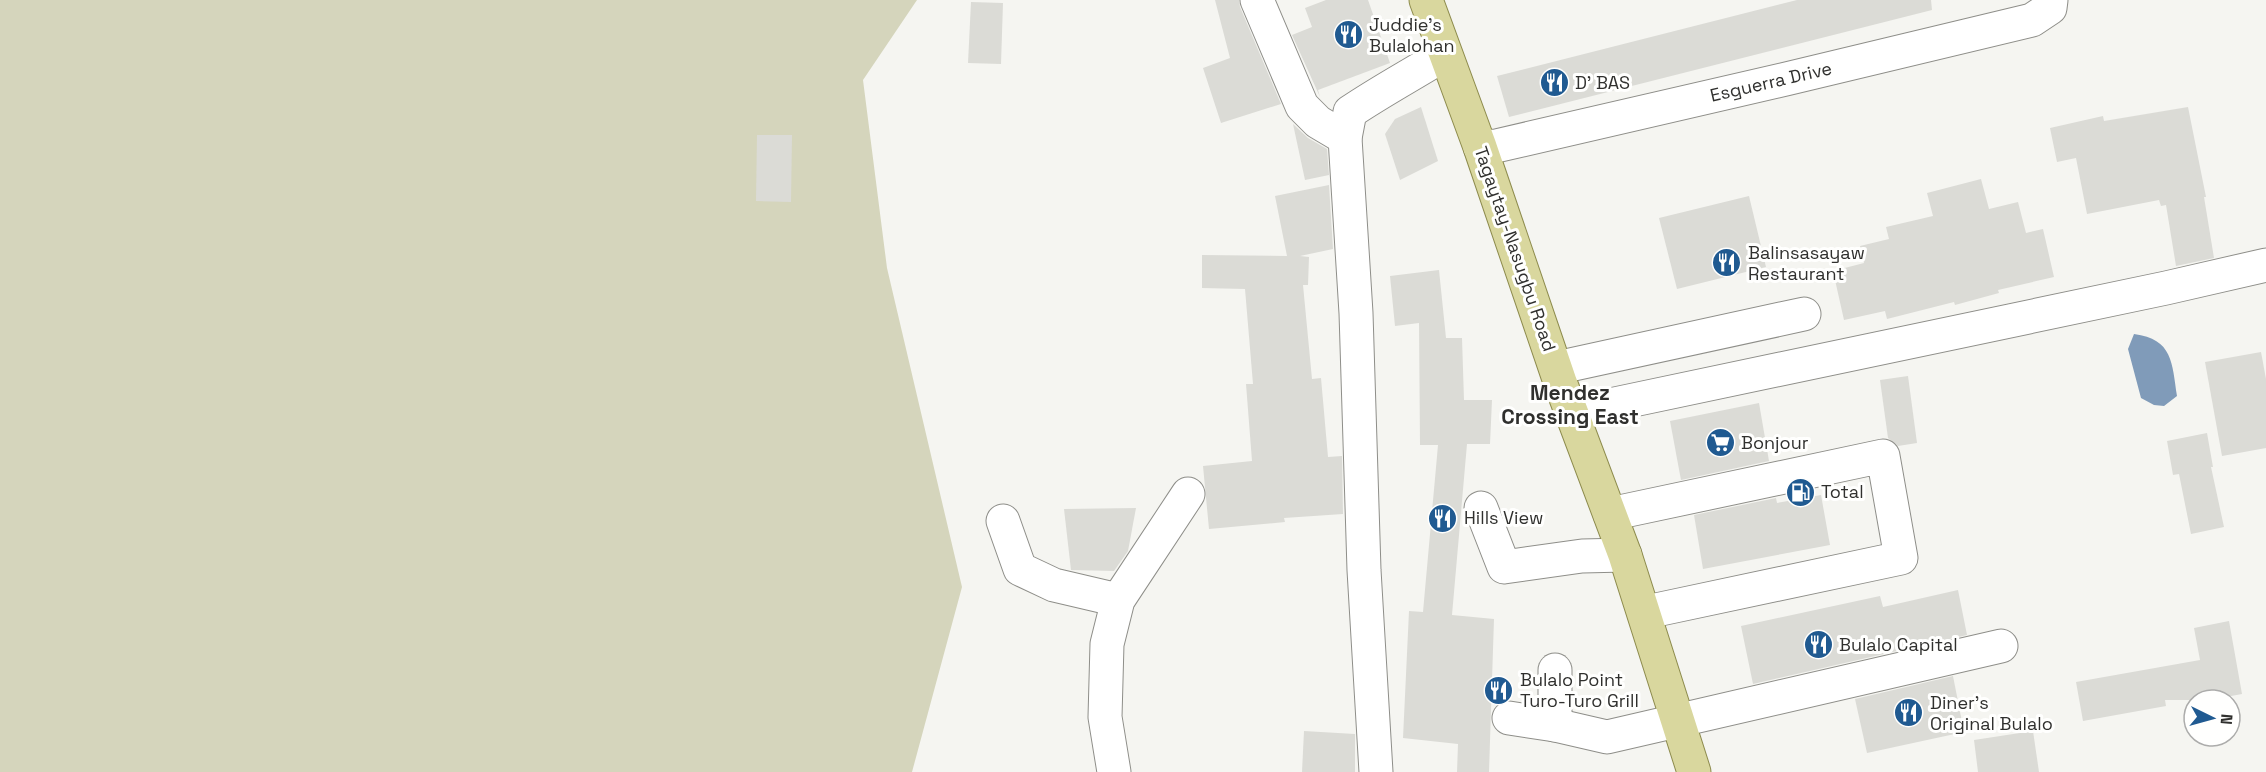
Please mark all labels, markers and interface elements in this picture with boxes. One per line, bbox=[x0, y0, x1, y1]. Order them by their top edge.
place label: Juddie's Bulalohan bbox=[1369, 13, 1455, 57]
restaurant icon: Juddie's Bulalohan bbox=[1332, 19, 1364, 51]
street label: Esguerra Drive bbox=[1708, 56, 1834, 107]
restaurant icon: D' BAS bbox=[1538, 67, 1570, 99]
place label: D' BAS bbox=[1575, 71, 1630, 94]
street label: Tagaytay-Nasugbu Road bbox=[1470, 143, 1561, 354]
place label: Balinsasayaw Restaurant bbox=[1748, 241, 1865, 285]
restaurant icon: Balinsasayaw Restaurant bbox=[1711, 247, 1743, 279]
district label: Mendez Crossing East bbox=[1501, 379, 1639, 430]
supermarket icon: Bonjour bbox=[1704, 427, 1736, 459]
place label: Bonjour bbox=[1741, 431, 1809, 454]
fuel station icon: Total bbox=[1784, 476, 1816, 508]
place label: Total bbox=[1821, 480, 1864, 503]
restaurant icon: Hills View bbox=[1427, 502, 1459, 534]
place label: Hills View bbox=[1464, 506, 1543, 529]
restaurant icon: Bulalo Capital bbox=[1802, 629, 1834, 661]
place label: Bulalo Capital bbox=[1839, 633, 1958, 656]
place label: Bulalo Point Turo-Turo Grill bbox=[1520, 668, 1639, 712]
restaurant icon: Bulalo Point Turo-Turo Grill bbox=[1483, 674, 1515, 706]
north arrow bbox=[2182, 688, 2242, 748]
place label: Diner's Original Bulalo bbox=[1930, 691, 2053, 735]
restaurant icon: Diner's Original Bulalo bbox=[1893, 697, 1925, 729]
text: N bbox=[2216, 713, 2237, 726]

